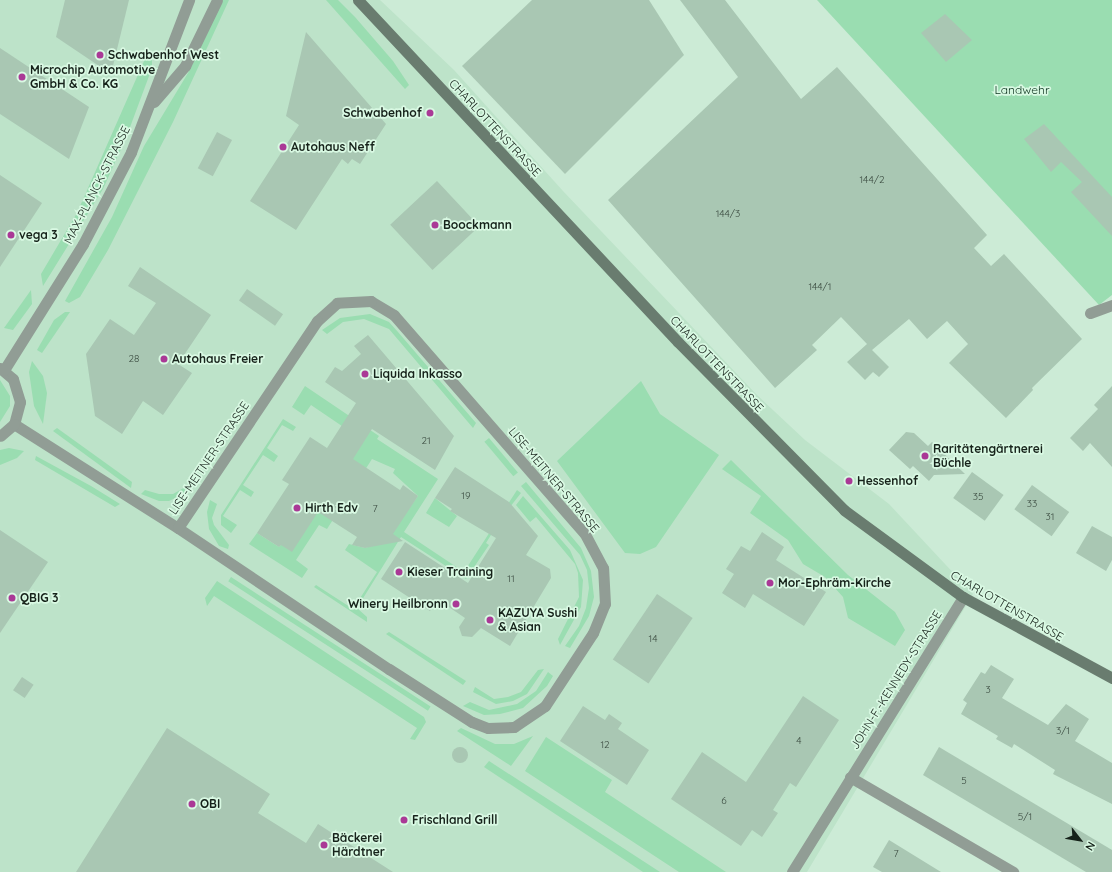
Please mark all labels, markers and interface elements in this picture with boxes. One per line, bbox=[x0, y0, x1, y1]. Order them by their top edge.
place label: Schwabenhof West bbox=[108, 48, 219, 62]
marker: Schwabenhof West bbox=[95, 50, 105, 60]
place label: Microchip Automotive GmbH & Co. KG bbox=[30, 63, 155, 91]
marker: Microchip Automotive GmbH & Co. KG bbox=[17, 72, 27, 82]
street label: CHARLOTTENSTRASSE bbox=[446, 76, 544, 180]
park label: Landwehr bbox=[994, 83, 1050, 97]
place label: Schwabenhof bbox=[343, 106, 422, 120]
marker: Schwabenhof bbox=[425, 108, 435, 118]
street label: MAX-PLANCK-STRASSE bbox=[61, 124, 133, 246]
place label: Autohaus Neff bbox=[291, 140, 375, 154]
marker: Autohaus Neff bbox=[278, 142, 288, 152]
house number: 144/2 bbox=[860, 174, 884, 186]
house number: 144/3 bbox=[716, 208, 740, 220]
place label: Boockmann bbox=[443, 218, 512, 232]
marker: Boockmann bbox=[430, 220, 440, 230]
place label: vega 3 bbox=[19, 228, 58, 242]
marker: vega 3 bbox=[6, 230, 16, 240]
house number: 144/1 bbox=[808, 281, 832, 293]
street label: CHARLOTTENSTRASSE bbox=[667, 313, 767, 415]
place label: Autohaus Freier bbox=[172, 352, 263, 366]
house number: 28 bbox=[129, 353, 139, 365]
marker: Autohaus Freier bbox=[159, 354, 169, 364]
place label: Liquida Inkasso bbox=[373, 367, 462, 381]
marker: Liquida Inkasso bbox=[360, 369, 370, 379]
street label: LISE-MEITNER-STRASSE bbox=[166, 399, 252, 517]
street label: LISE-MEITNER-STRASSE bbox=[506, 424, 602, 536]
house number: 21 bbox=[421, 435, 431, 447]
place label: Raritätengärtnerei Büchle bbox=[933, 442, 1043, 470]
marker: Raritätengärtnerei Büchle bbox=[920, 451, 930, 461]
place label: Hessenhof bbox=[857, 474, 918, 488]
marker: Hessenhof bbox=[844, 476, 854, 486]
house number: 19 bbox=[461, 490, 471, 502]
house number: 35 bbox=[973, 491, 983, 503]
house number: 33 bbox=[1027, 498, 1037, 510]
place label: Hirth Edv bbox=[305, 501, 358, 515]
marker: Hirth Edv bbox=[292, 503, 302, 513]
house number: 7 bbox=[372, 503, 378, 515]
house number: 31 bbox=[1046, 511, 1054, 523]
place label: Kieser Training bbox=[407, 565, 493, 579]
marker: Kieser Training bbox=[394, 567, 404, 577]
street label: CHARLOTTENSTRASSE bbox=[948, 568, 1066, 644]
house number: 11 bbox=[507, 573, 515, 585]
place label: Mor-Ephräm-Kirche bbox=[778, 576, 891, 590]
marker: Mor-Ephräm-Kirche bbox=[765, 578, 775, 588]
place label: QBIG 3 bbox=[20, 591, 58, 605]
marker: QBIG 3 bbox=[7, 593, 17, 603]
place label: Winery Heilbronn bbox=[348, 597, 448, 611]
marker: Winery Heilbronn bbox=[451, 599, 461, 609]
place label: KAZUYA Sushi & Asian bbox=[498, 606, 577, 634]
street label: JOHN-F.-KENNEDY-STRASSE bbox=[847, 608, 945, 752]
marker: KAZUYA Sushi & Asian bbox=[485, 615, 495, 625]
house number: 14 bbox=[649, 633, 657, 645]
house number: 3 bbox=[985, 684, 991, 696]
house number: 3/1 bbox=[1056, 725, 1070, 737]
house number: 4 bbox=[796, 735, 802, 747]
house number: 12 bbox=[600, 739, 610, 751]
house number: 5 bbox=[961, 775, 967, 787]
house number: 6 bbox=[721, 795, 727, 807]
place label: OBI bbox=[200, 797, 220, 811]
marker: OBI bbox=[187, 799, 197, 809]
house number: 5/1 bbox=[1018, 811, 1032, 823]
place label: Frischland Grill bbox=[412, 813, 497, 827]
marker: Frischland Grill bbox=[399, 815, 409, 825]
north arrow bbox=[1060, 820, 1100, 860]
place label: Bäckerei Härdtner bbox=[332, 831, 385, 859]
text: N bbox=[1082, 839, 1098, 853]
marker: Bäckerei Härdtner bbox=[319, 840, 329, 850]
house number: 7 bbox=[893, 848, 899, 860]

